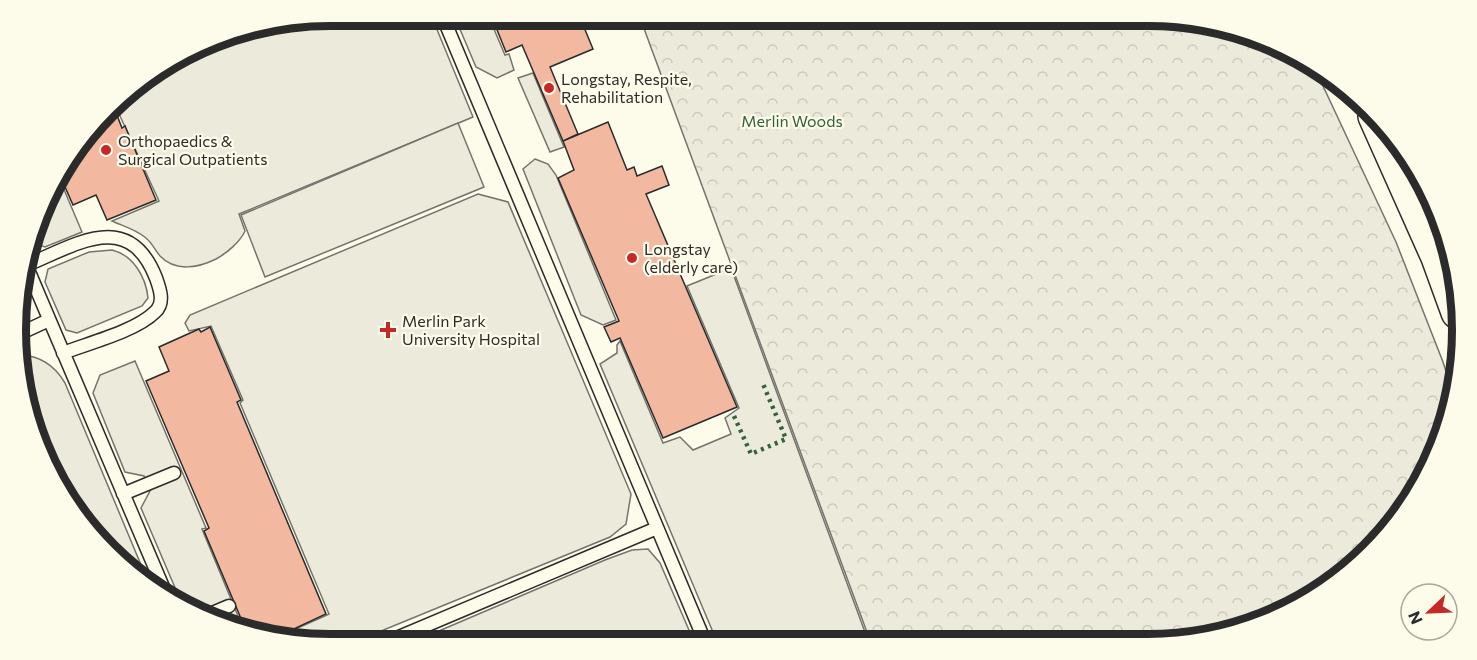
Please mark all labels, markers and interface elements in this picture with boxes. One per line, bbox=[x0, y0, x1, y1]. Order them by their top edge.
place label: Longstay, Respite, Rehabilitation bbox=[561, 69, 692, 106]
marker: Longstay, Respite, Rehabilitation bbox=[542, 81, 556, 95]
park label: Merlin Woods bbox=[741, 111, 843, 130]
place label: Orthopaedics & Surgical Outpatients bbox=[118, 131, 267, 168]
marker: Orthopaedics & Surgical Outpatients bbox=[99, 143, 113, 157]
place label: Longstay (elderly care) bbox=[644, 239, 738, 276]
marker: Longstay (elderly care) bbox=[625, 251, 639, 265]
place label: Merlin Park University Hospital bbox=[402, 311, 540, 348]
marker: Merlin Park University Hospital bbox=[379, 321, 397, 339]
north arrow bbox=[1399, 582, 1459, 642]
text: N bbox=[1404, 609, 1426, 627]

